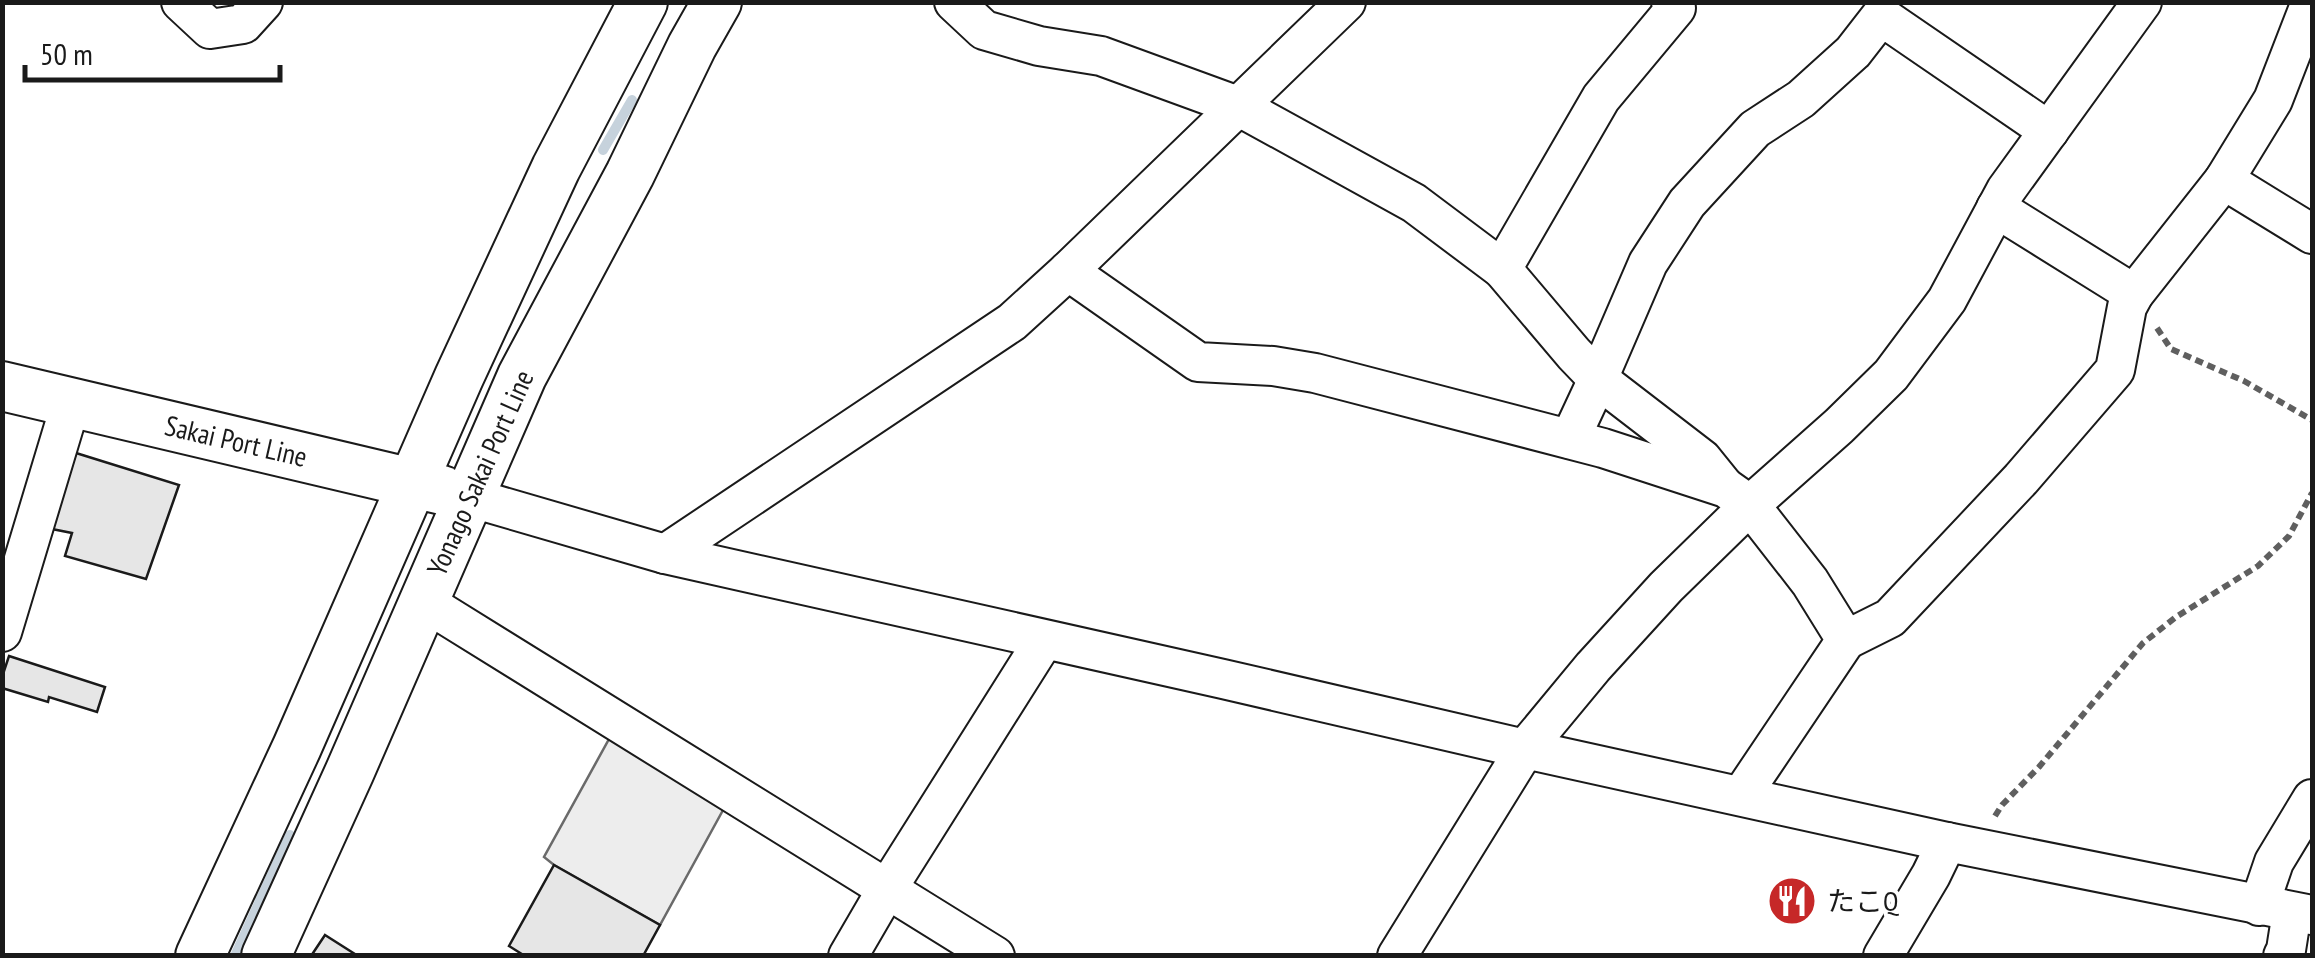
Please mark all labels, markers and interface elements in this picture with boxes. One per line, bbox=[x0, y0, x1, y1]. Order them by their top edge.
scale bar bbox=[25, 20, 280, 82]
text: 50 m bbox=[40, 34, 93, 73]
street label: Yonago Sakai Port Line bbox=[418, 364, 541, 581]
street label: Sakai Port Line bbox=[161, 406, 311, 475]
restaurant icon: たこQ bbox=[1766, 875, 1818, 927]
place label: たこQ bbox=[1827, 882, 1899, 919]

